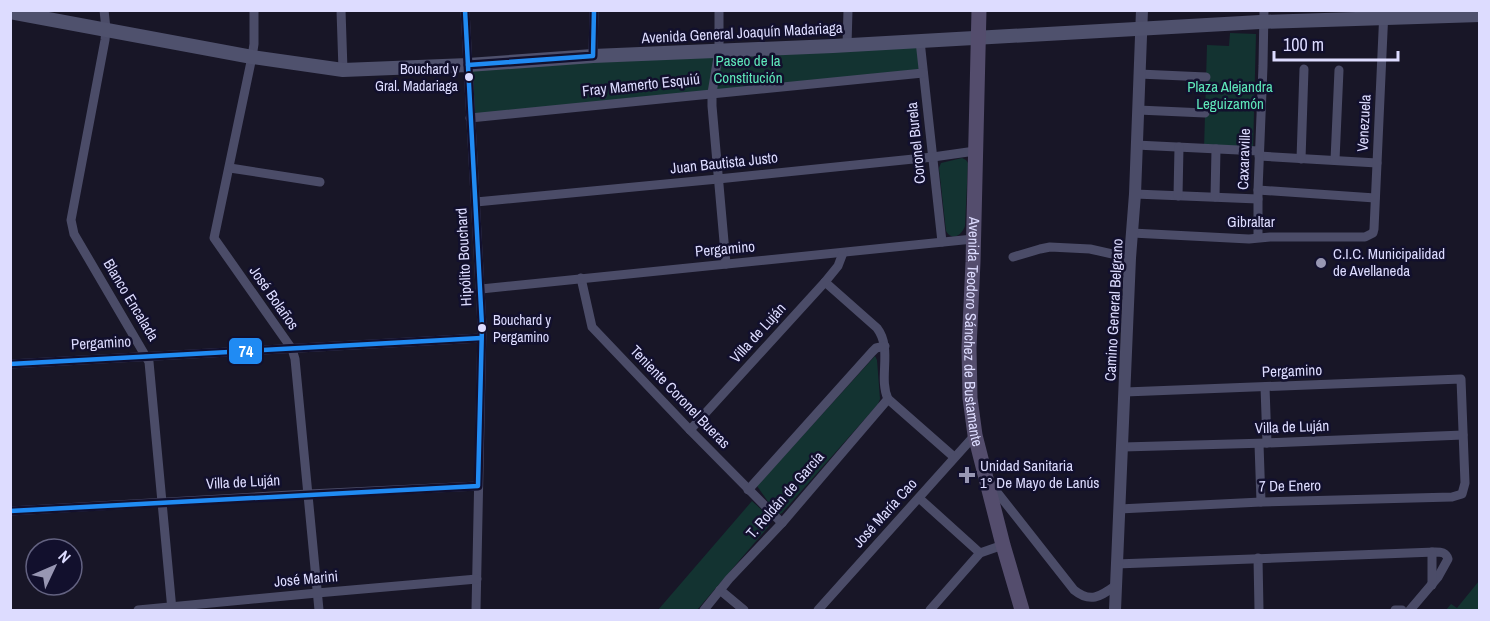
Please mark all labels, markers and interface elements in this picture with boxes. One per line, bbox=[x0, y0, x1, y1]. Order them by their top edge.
street label: Avenida General Joaquín Madariaga bbox=[640, 17, 843, 48]
scale bar bbox=[1274, 24, 1398, 62]
text: 100 m bbox=[1283, 32, 1324, 57]
park label: Paseo de la Constitución bbox=[713, 50, 783, 88]
place label: Bouchard y Gral. Madariaga bbox=[375, 60, 459, 95]
street label: Fray Mamerto Esquiú bbox=[581, 68, 701, 101]
marker: Bouchard y Gral. Madariaga bbox=[463, 71, 475, 83]
park label: Plaza Alejandra Leguizamón bbox=[1187, 76, 1273, 114]
street label: Venezuela bbox=[1352, 94, 1375, 152]
street label: Coronel Burela bbox=[901, 101, 930, 185]
street label: Caxaraville bbox=[1232, 128, 1255, 190]
street label: Juan Bautista Justo bbox=[669, 146, 779, 179]
street label: Hipólito Bouchard bbox=[450, 207, 477, 307]
street label: Gibraltar bbox=[1227, 211, 1275, 232]
street label: Avenida Teodoro Sánchez de Bustamante bbox=[959, 216, 989, 449]
street label: Pergamino bbox=[694, 235, 756, 262]
street label: Camino General Belgrano bbox=[1099, 238, 1128, 382]
place label: C.I.C. Municipalidad de Avellaneda bbox=[1333, 243, 1445, 281]
street label: Blanco Encalada bbox=[99, 255, 164, 345]
marker: C.I.C. Municipalidad de Avellaneda bbox=[1314, 256, 1328, 270]
street label: José Bolaños bbox=[245, 261, 304, 334]
street label: Villa de Luján bbox=[725, 298, 790, 367]
place label: Bouchard y Pergamino bbox=[493, 311, 551, 346]
marker: Bouchard y Pergamino bbox=[476, 322, 488, 334]
street label: Pergamino bbox=[70, 330, 132, 355]
line badge: 74 bbox=[228, 337, 263, 365]
text: 74 bbox=[239, 340, 254, 362]
street label: Teniente Coronel Bueras bbox=[626, 340, 735, 453]
street label: Pergamino bbox=[1262, 359, 1323, 382]
street label: Villa de Luján bbox=[1254, 415, 1329, 438]
street label: T. Roldán de García bbox=[741, 446, 829, 543]
place label: Unidad Sanitaria 1° De Mayo de Lanús bbox=[980, 455, 1100, 493]
marker: Unidad Sanitaria 1° De Mayo de Lanús bbox=[958, 466, 976, 484]
street label: Villa de Luján bbox=[205, 469, 281, 494]
street label: José María Cao bbox=[848, 473, 922, 552]
street label: 7 De Enero bbox=[1259, 474, 1321, 497]
north arrow bbox=[24, 537, 84, 597]
text: N bbox=[54, 546, 76, 568]
street label: José Marini bbox=[273, 565, 339, 592]

